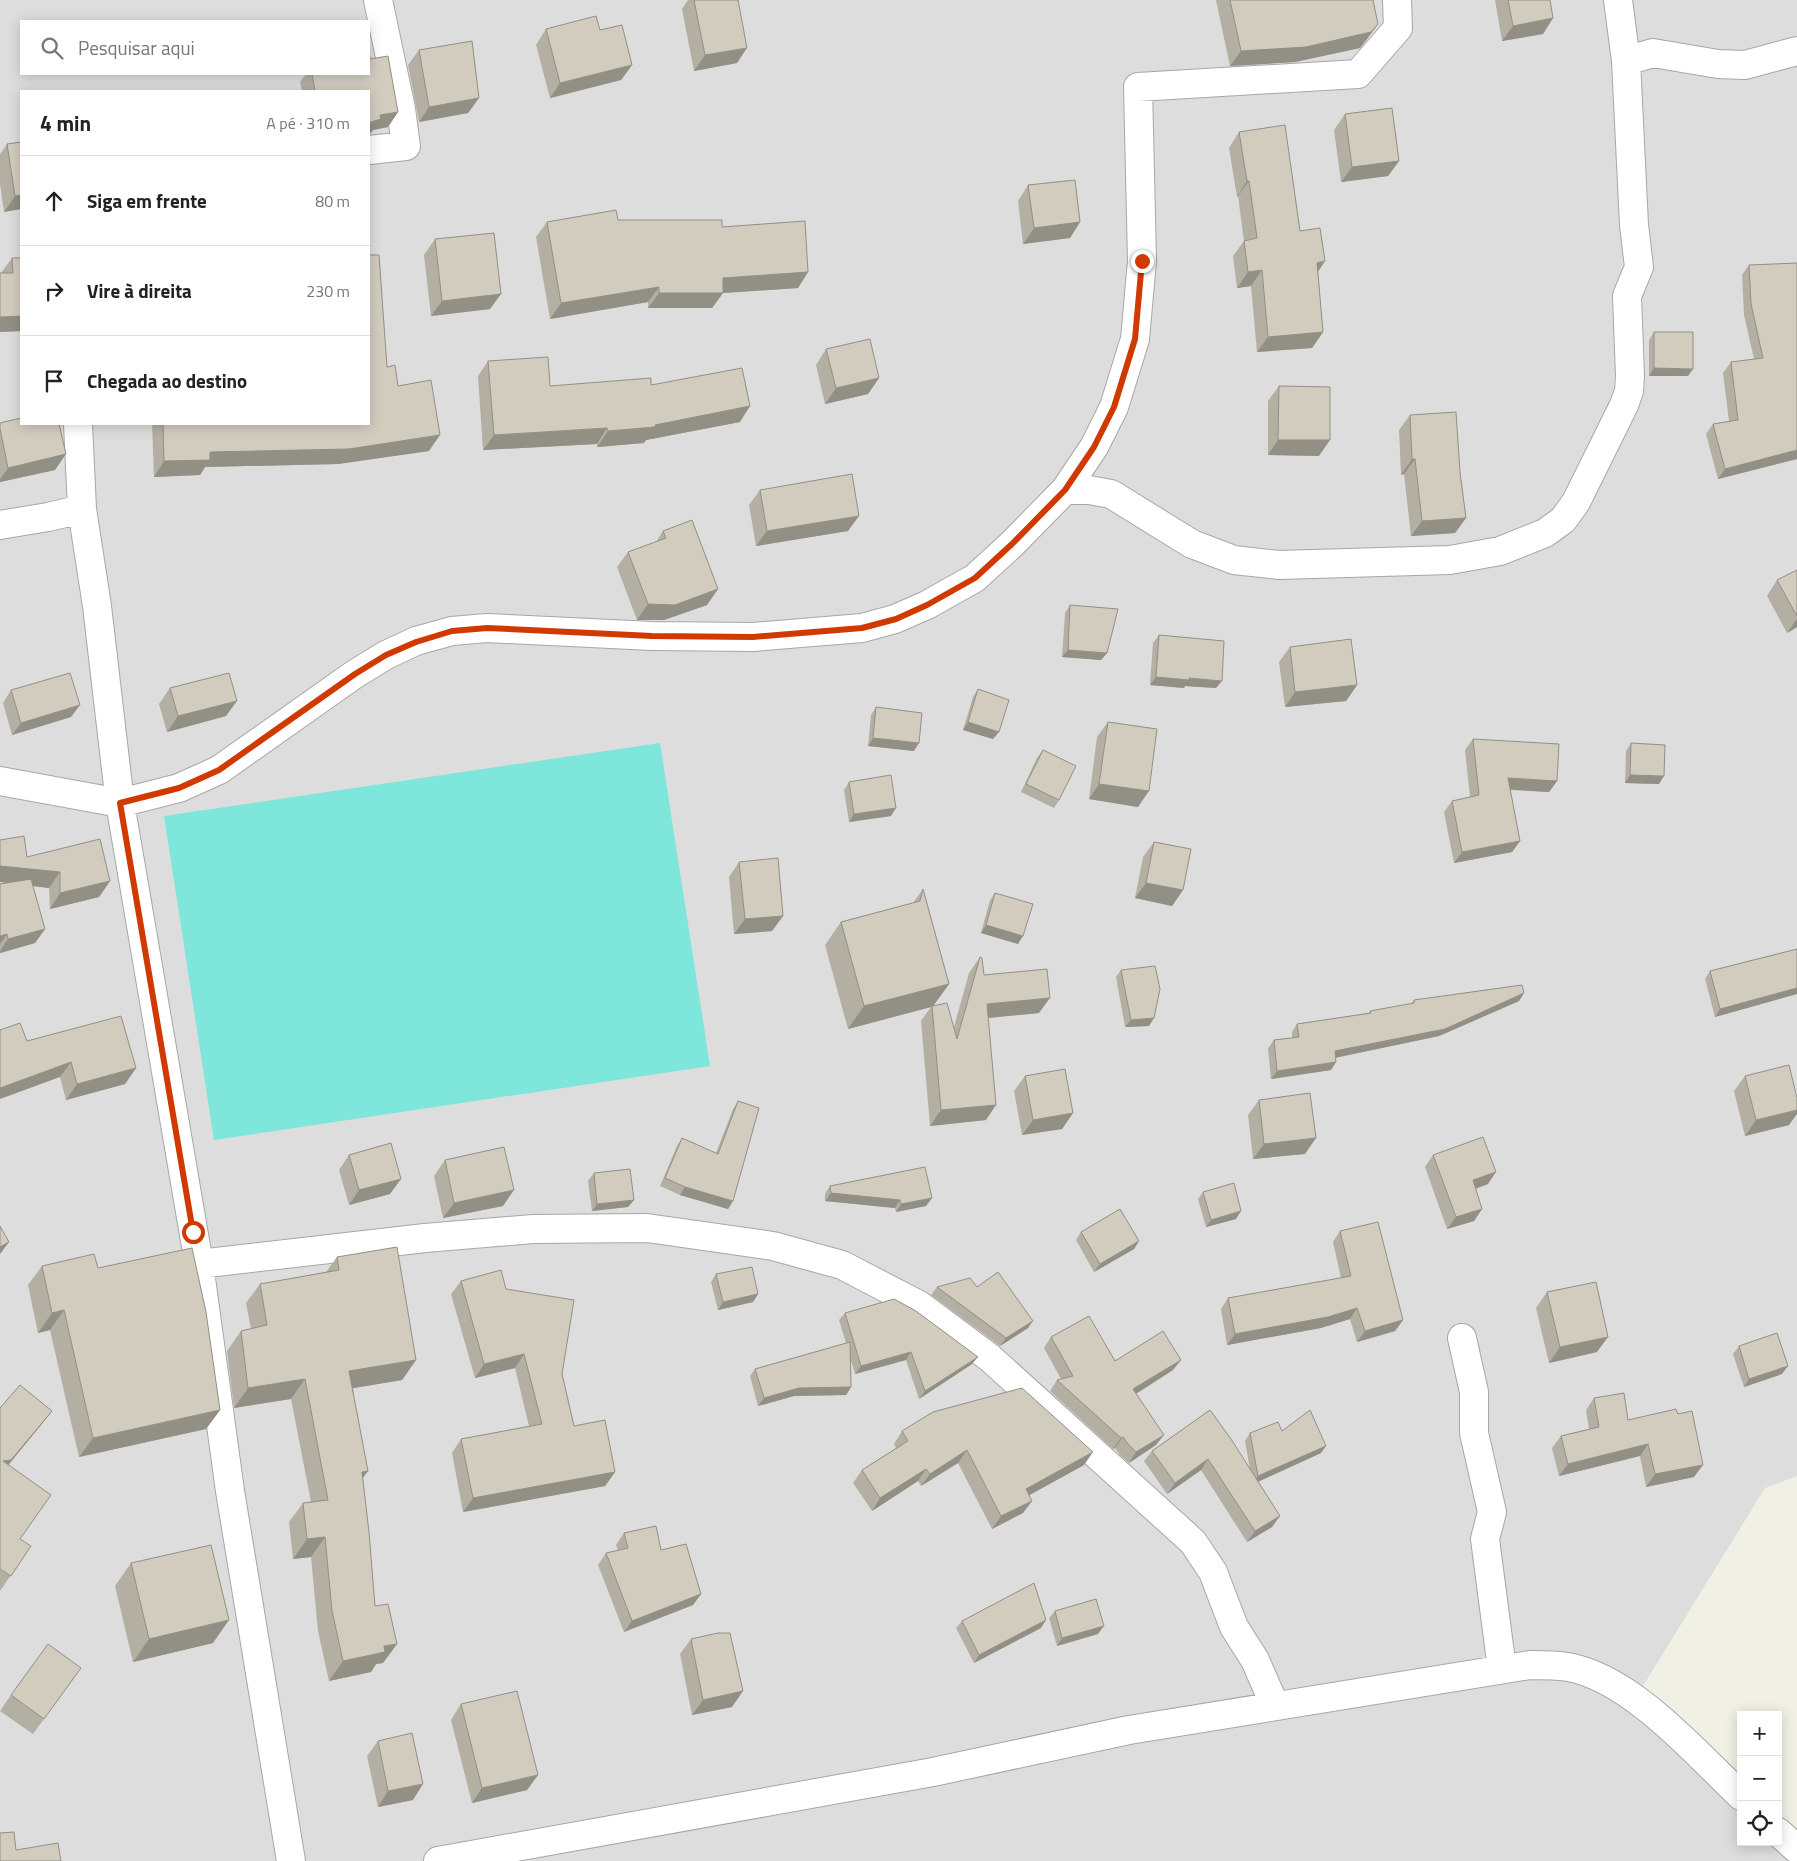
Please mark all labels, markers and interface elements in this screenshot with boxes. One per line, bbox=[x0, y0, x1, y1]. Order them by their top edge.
search box bbox=[20, 20, 370, 75]
text: Pesquisar aqui bbox=[78, 33, 195, 62]
icon: search bbox=[38, 34, 66, 62]
text: 4 min bbox=[40, 107, 91, 139]
text: A pé · 310 m bbox=[266, 111, 350, 135]
text: Siga em frente bbox=[87, 186, 207, 215]
icon: ahead bbox=[40, 187, 68, 215]
text: 80 m bbox=[315, 189, 350, 213]
route end bbox=[1131, 250, 1154, 273]
text: Vire à direita bbox=[87, 276, 192, 305]
icon: right bbox=[40, 277, 68, 305]
text: 230 m bbox=[306, 279, 350, 303]
text: Chegada ao destino bbox=[87, 366, 247, 395]
icon: arrive bbox=[40, 367, 68, 395]
route start bbox=[182, 1221, 205, 1244]
map controls bbox=[1737, 1711, 1782, 1846]
button: + bbox=[1737, 1711, 1782, 1756]
button: − bbox=[1737, 1756, 1782, 1801]
button: locate bbox=[1737, 1801, 1782, 1846]

